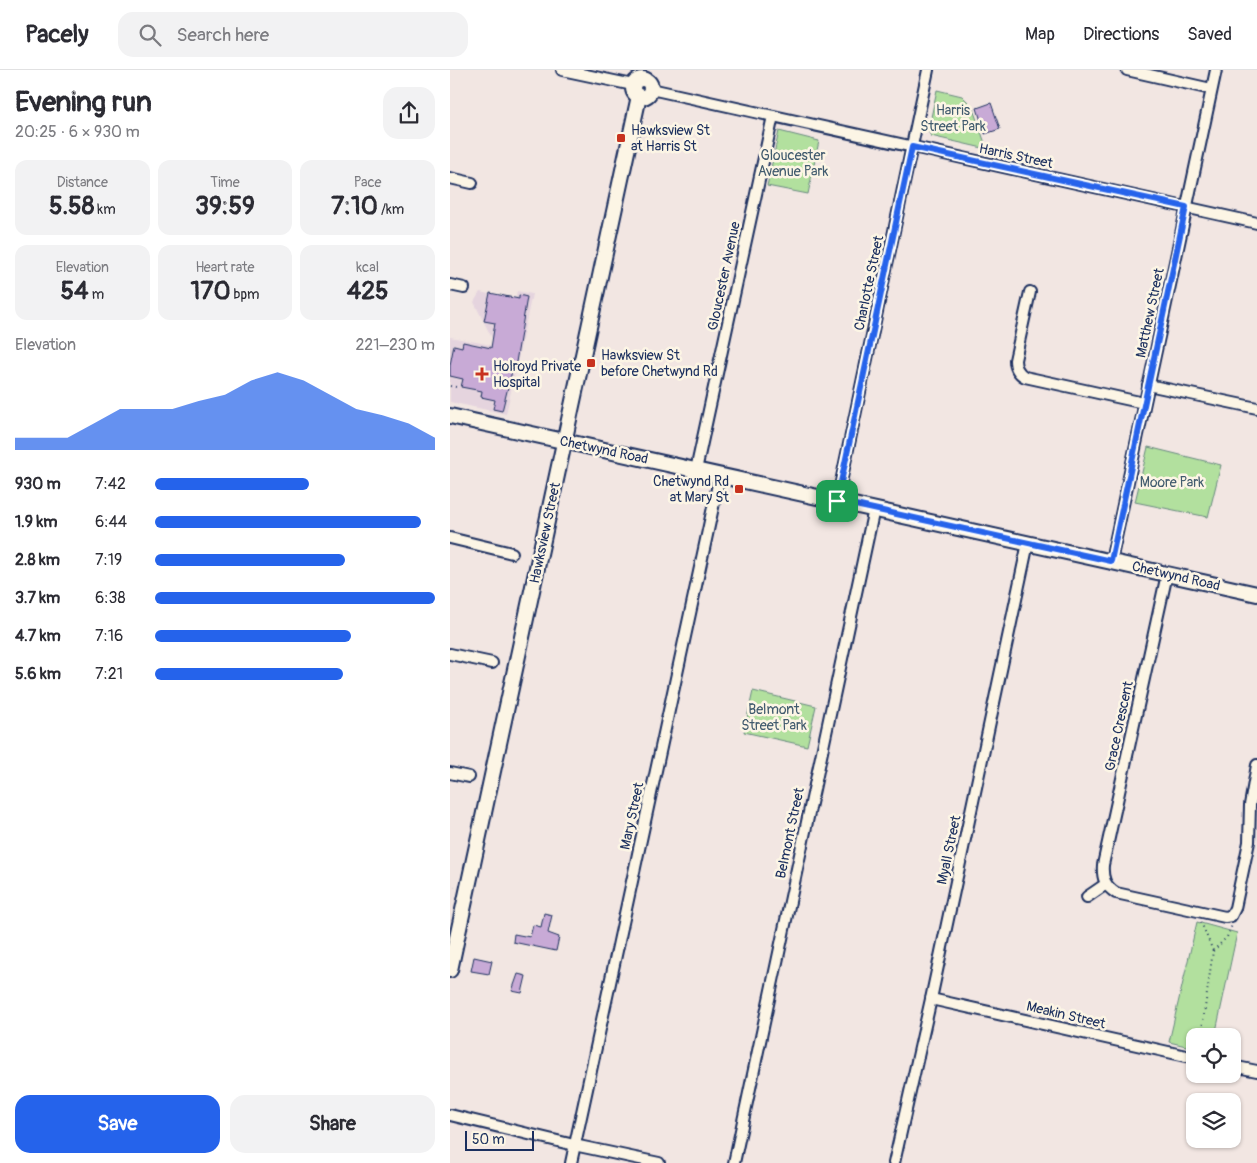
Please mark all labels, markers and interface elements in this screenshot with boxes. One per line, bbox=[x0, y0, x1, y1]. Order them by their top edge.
search box bbox=[118, 12, 468, 57]
text: Pacely bbox=[25, 20, 88, 49]
icon: search bbox=[136, 21, 164, 49]
text: Search here bbox=[176, 23, 269, 47]
text: Map bbox=[1025, 23, 1055, 46]
text: Directions bbox=[1083, 23, 1159, 46]
text: Saved bbox=[1187, 23, 1232, 46]
text: Evening run bbox=[15, 85, 152, 120]
button: share bbox=[383, 87, 435, 139]
park label: Harris Street Park bbox=[920, 102, 986, 135]
text: 20:25 · 6 × 930 m bbox=[15, 122, 140, 142]
place label: Hawksview St at Harris St bbox=[631, 122, 710, 155]
marker: Hawksview St at Harris St bbox=[615, 132, 627, 144]
street label: Harris Street bbox=[977, 140, 1055, 172]
park label: Gloucester Avenue Park bbox=[758, 147, 828, 180]
text: Distance bbox=[57, 174, 108, 191]
text: Time bbox=[210, 174, 240, 191]
text: Pace bbox=[354, 174, 382, 191]
text: 5.58 bbox=[49, 191, 94, 222]
text: 39:59 bbox=[195, 191, 255, 222]
text: 7:10 bbox=[331, 191, 378, 222]
text: km bbox=[94, 201, 116, 218]
text: /km bbox=[378, 201, 404, 218]
street label: Gloucester Avenue bbox=[704, 220, 744, 332]
street label: Charlotte Street bbox=[851, 234, 887, 332]
text: Elevation bbox=[56, 259, 109, 276]
text: Heart rate bbox=[195, 259, 255, 276]
text: kcal bbox=[356, 259, 379, 276]
street label: Matthew Street bbox=[1132, 266, 1168, 359]
text: 54 bbox=[61, 276, 89, 307]
text: 170 bbox=[190, 276, 231, 307]
text: 425 bbox=[347, 276, 389, 307]
text: m bbox=[89, 286, 104, 303]
text: bpm bbox=[231, 286, 260, 303]
text: Elevation bbox=[15, 335, 76, 355]
text: 221–230 m bbox=[355, 335, 435, 355]
place label: Hawksview St before Chetwynd Rd bbox=[601, 347, 718, 380]
marker: Hawksview St before Chetwynd Rd bbox=[585, 357, 597, 369]
place label: Holroyd Private Hospital bbox=[493, 358, 581, 391]
marker: Holroyd Private Hospital bbox=[475, 367, 489, 381]
street label: Chetwynd Road bbox=[558, 432, 650, 468]
place label: Chetwynd Rd at Mary St bbox=[653, 473, 729, 506]
text: 930 m bbox=[15, 474, 61, 494]
text: 7:42 bbox=[95, 474, 126, 494]
park label: Moore Park bbox=[1140, 474, 1204, 491]
street label: Hawksview Street bbox=[526, 480, 564, 585]
pin bbox=[816, 480, 858, 522]
marker: Chetwynd Rd at Mary St bbox=[733, 483, 745, 495]
icon: arrive bbox=[823, 487, 851, 515]
text: 1.9 km bbox=[15, 512, 57, 532]
text: 6:44 bbox=[95, 512, 127, 532]
text: 2.8 km bbox=[15, 550, 60, 570]
text: 7:19 bbox=[95, 550, 122, 570]
street label: Chetwynd Road bbox=[1130, 558, 1222, 594]
text: 3.7 km bbox=[15, 588, 60, 608]
text: 6:38 bbox=[95, 588, 126, 608]
text: 4.7 km bbox=[15, 626, 61, 646]
text: 7:16 bbox=[95, 626, 123, 646]
text: 5.6 km bbox=[15, 664, 61, 684]
text: 7:21 bbox=[95, 664, 123, 684]
street label: Grace Crescent bbox=[1101, 679, 1137, 773]
park label: Belmont Street Park bbox=[741, 701, 807, 734]
street label: Mary Street bbox=[617, 780, 648, 851]
street label: Belmont Street bbox=[772, 786, 808, 880]
street label: Myall Street bbox=[933, 814, 965, 886]
street label: Meakin Street bbox=[1025, 998, 1108, 1032]
map controls bbox=[1186, 1028, 1241, 1148]
button: locate bbox=[1186, 1028, 1241, 1083]
button: layers bbox=[1186, 1093, 1241, 1148]
button: Save bbox=[15, 1095, 220, 1153]
button: Share bbox=[230, 1095, 435, 1153]
scale bar bbox=[465, 1128, 534, 1151]
text: 50 m bbox=[472, 1131, 505, 1148]

